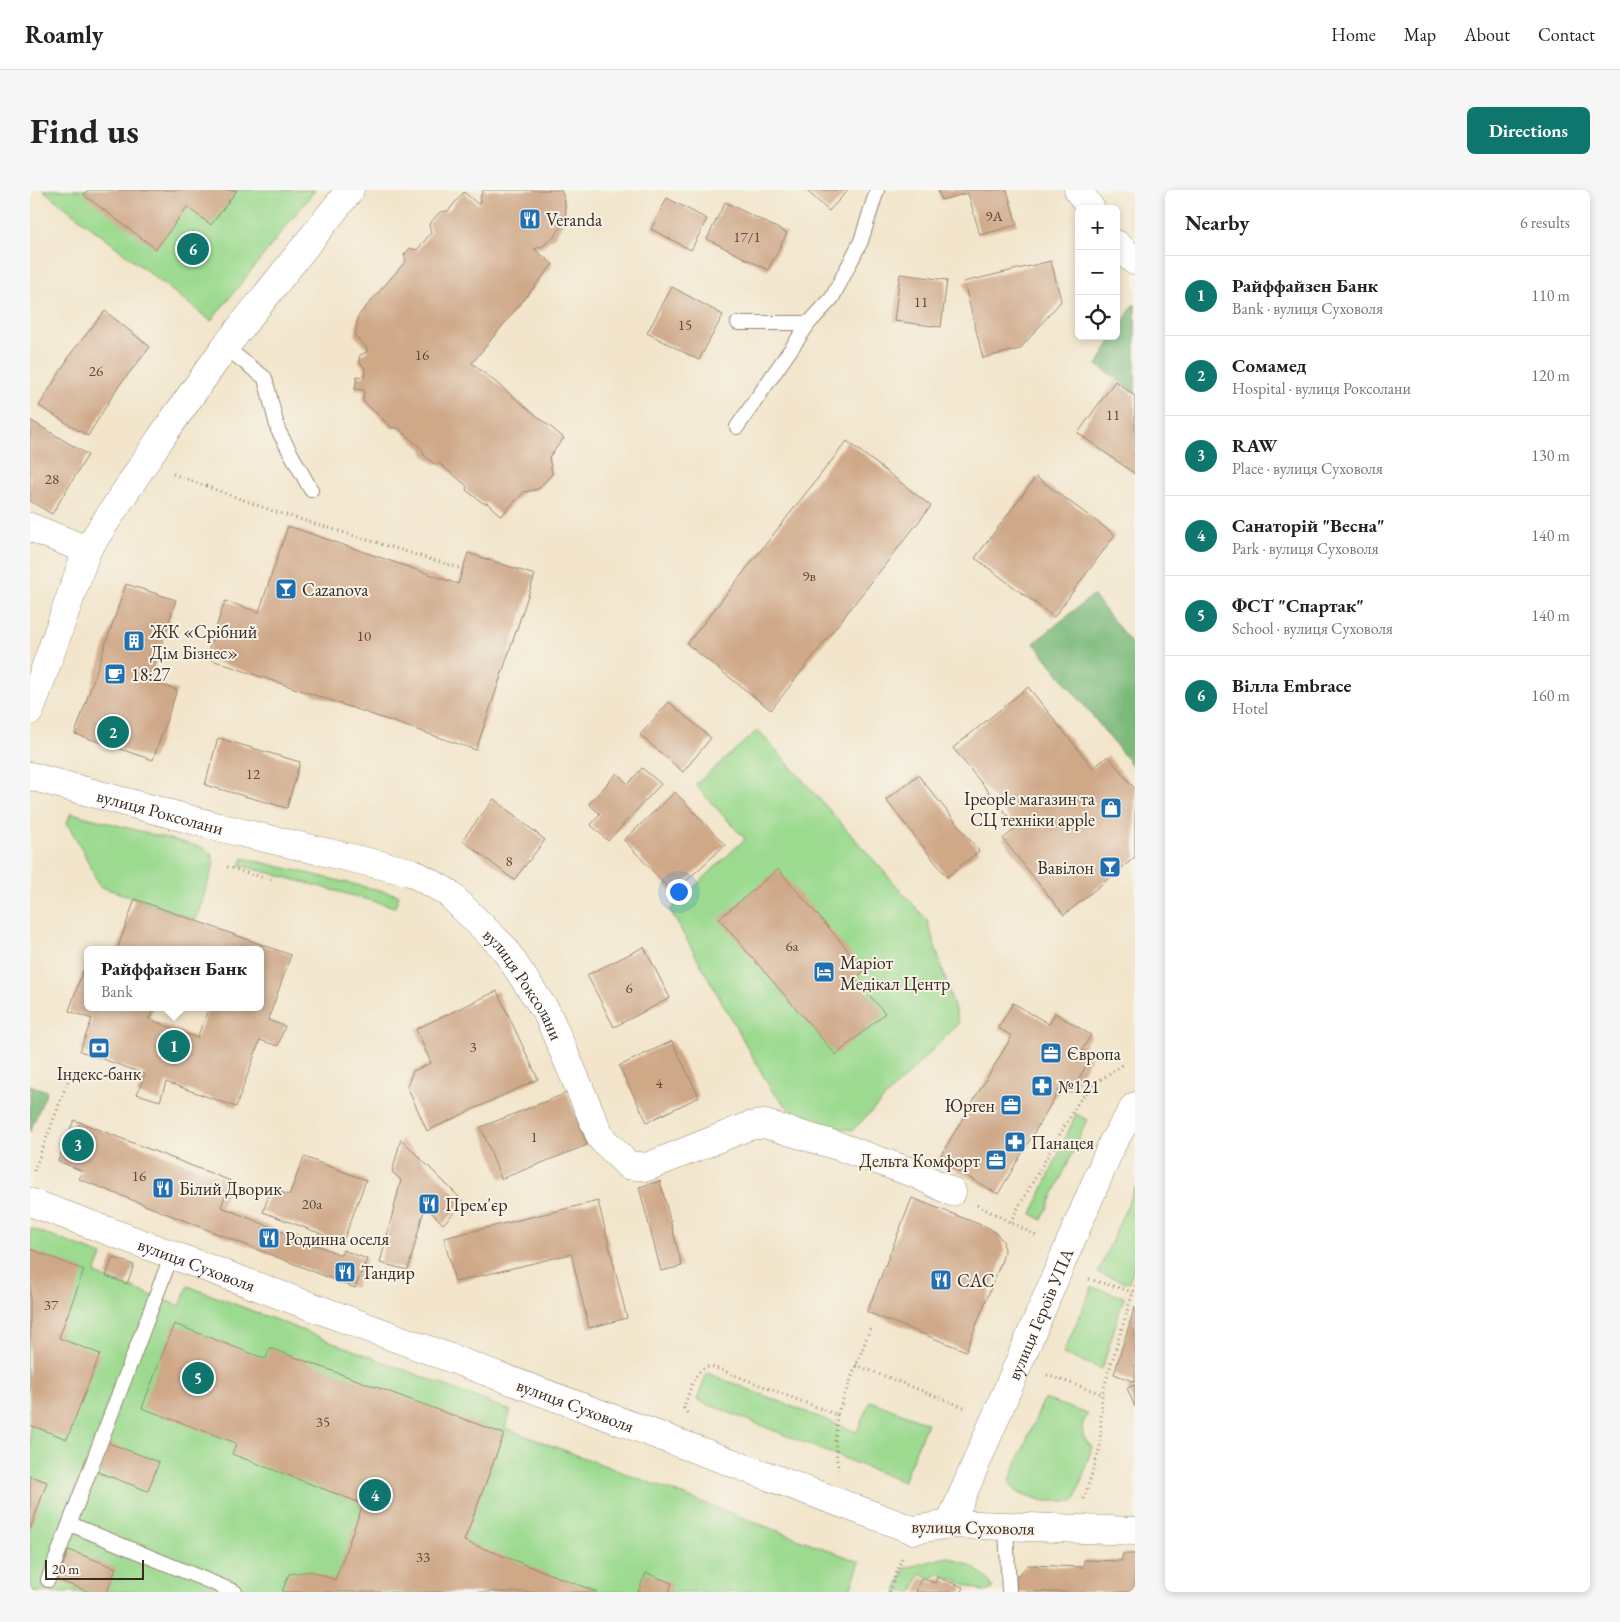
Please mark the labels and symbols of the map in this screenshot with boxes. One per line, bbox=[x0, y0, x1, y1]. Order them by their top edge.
house number: 9А bbox=[985, 206, 1003, 225]
restaurant icon: Veranda bbox=[518, 207, 542, 231]
place label: Veranda bbox=[546, 208, 603, 231]
house number: 17/1 bbox=[733, 227, 761, 246]
pin: 6 bbox=[177, 230, 209, 268]
house number: 11 bbox=[914, 292, 928, 311]
house number: 15 bbox=[678, 315, 692, 334]
house number: 16 bbox=[415, 345, 429, 364]
house number: 26 bbox=[89, 361, 103, 380]
house number: 11 bbox=[1106, 405, 1120, 424]
house number: 28 bbox=[45, 469, 59, 488]
house number: 9в bbox=[802, 566, 816, 585]
bar icon: Cazanova bbox=[274, 577, 298, 601]
place label: Cazanova bbox=[302, 578, 369, 601]
place label: ЖК «Срібний Дім Бізнес» bbox=[149, 620, 258, 664]
house number: 10 bbox=[357, 626, 371, 645]
building icon: ЖК «Срібний Дім Бізнес» bbox=[122, 629, 146, 653]
cafe icon: 18:27 bbox=[103, 662, 127, 686]
place label: 18:27 bbox=[131, 663, 170, 686]
pin: 2 bbox=[97, 713, 129, 751]
house number: 12 bbox=[246, 764, 261, 783]
street label: вулиця Роксолани bbox=[94, 783, 227, 840]
place label: Ipeople магазин та СЦ техніки apple bbox=[964, 787, 1096, 831]
shop icon: Ipeople магазин та СЦ техніки apple bbox=[1099, 796, 1123, 820]
house number: 8 bbox=[505, 851, 513, 870]
bar icon: Вавілон bbox=[1098, 855, 1122, 879]
place label: Вавілон bbox=[1037, 856, 1094, 879]
your location bbox=[666, 879, 692, 905]
street label: вулиця Роксолани bbox=[479, 923, 569, 1044]
house number: 6а bbox=[785, 936, 799, 955]
place label: Маріот Медікал Центр bbox=[840, 951, 950, 995]
hotel icon: Маріот Медікал Центр bbox=[812, 960, 836, 984]
house number: 6 bbox=[625, 978, 633, 997]
pin: 1 bbox=[158, 1027, 190, 1065]
bank icon: Індекс-банк bbox=[87, 1036, 111, 1060]
house number: 3 bbox=[469, 1037, 477, 1056]
office icon: Європа bbox=[1039, 1041, 1063, 1065]
place label: Європа bbox=[1067, 1042, 1122, 1065]
place label: Індекс-банк bbox=[57, 1062, 142, 1085]
house number: 4 bbox=[655, 1073, 663, 1092]
pharmacy icon: №121 bbox=[1030, 1074, 1054, 1098]
place label: №121 bbox=[1058, 1075, 1100, 1098]
office icon: Юрген bbox=[999, 1093, 1023, 1117]
place label: Юрген bbox=[944, 1094, 995, 1117]
pin: 3 bbox=[62, 1126, 94, 1164]
house number: 1 bbox=[530, 1127, 538, 1146]
pharmacy icon: Панацея bbox=[1003, 1130, 1027, 1154]
place label: Панацея bbox=[1031, 1131, 1094, 1154]
office icon: Дельта Комфорт bbox=[984, 1148, 1008, 1172]
place label: Дельта Комфорт bbox=[859, 1149, 981, 1172]
house number: 16 bbox=[132, 1166, 146, 1185]
restaurant icon: Білий Дворик bbox=[151, 1176, 175, 1200]
place label: Білий Дворик bbox=[179, 1177, 282, 1200]
restaurant icon: Прем'єр bbox=[417, 1192, 441, 1216]
place label: Прем'єр bbox=[445, 1193, 508, 1216]
house number: 20а bbox=[302, 1194, 322, 1213]
restaurant icon: Родинна оселя bbox=[257, 1226, 281, 1250]
place label: Родинна оселя bbox=[285, 1227, 389, 1250]
street label: вулиця Суховоля bbox=[135, 1232, 259, 1296]
street label: вулиця Героїв УПА bbox=[1001, 1244, 1078, 1383]
restaurant icon: Тандир bbox=[333, 1260, 357, 1284]
place label: Тандир bbox=[361, 1261, 415, 1284]
restaurant icon: САС bbox=[929, 1268, 953, 1292]
place label: САС bbox=[957, 1269, 994, 1292]
house number: 37 bbox=[44, 1295, 59, 1314]
pin: 5 bbox=[182, 1359, 214, 1397]
street label: вулиця Суховоля bbox=[514, 1372, 638, 1437]
house number: 35 bbox=[316, 1412, 330, 1431]
pin: 4 bbox=[359, 1476, 391, 1514]
street label: вулиця Суховоля bbox=[911, 1514, 1035, 1540]
house number: 33 bbox=[416, 1547, 430, 1566]
scale bar bbox=[45, 1557, 144, 1580]

